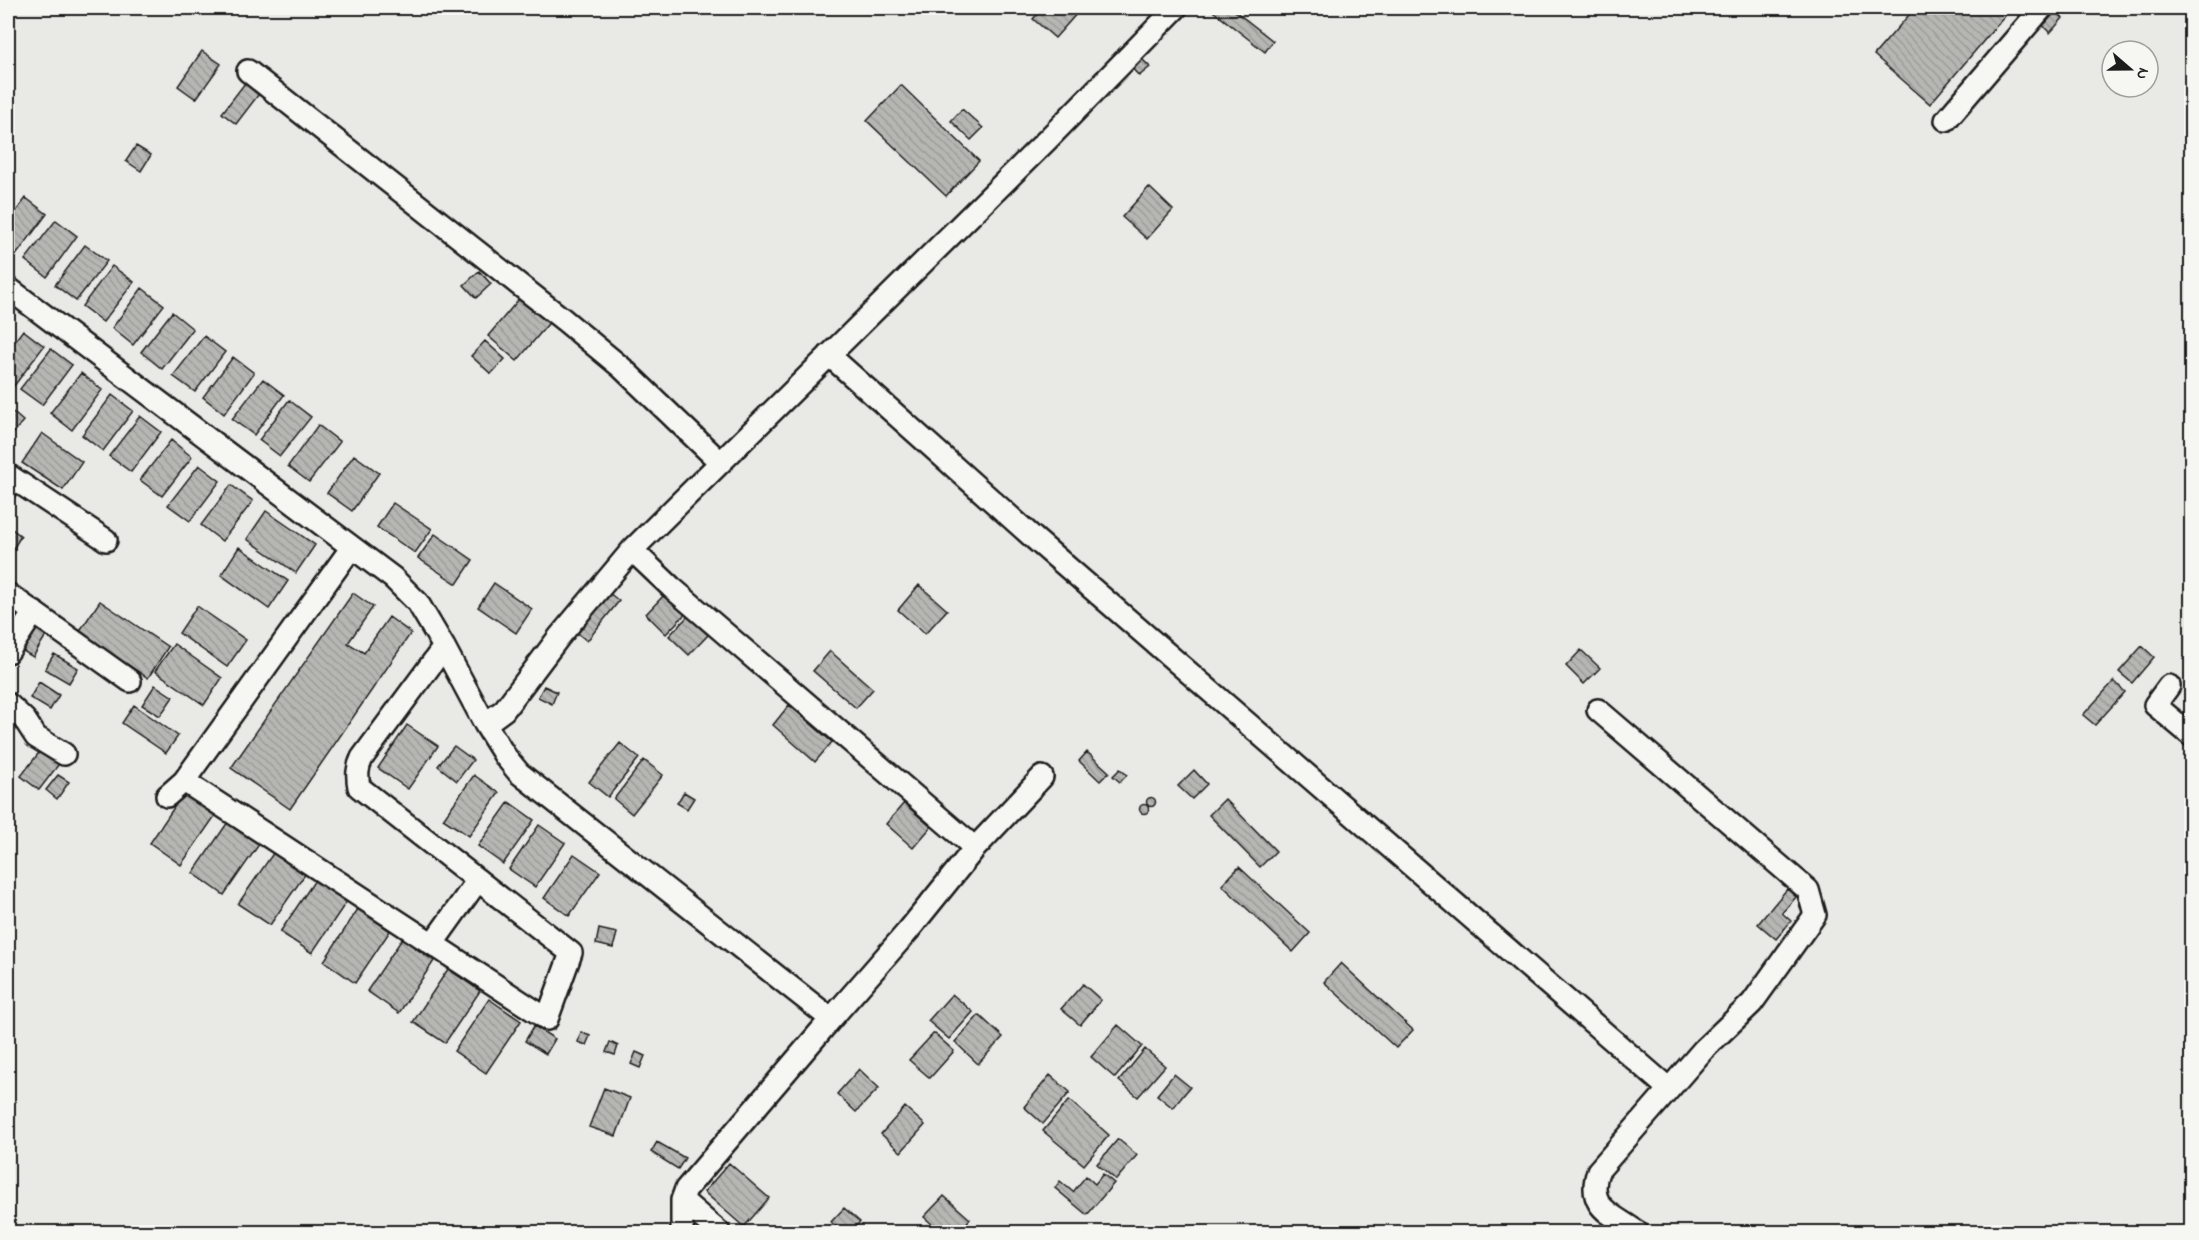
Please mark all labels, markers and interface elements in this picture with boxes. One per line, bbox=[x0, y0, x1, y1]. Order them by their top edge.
north arrow bbox=[2100, 39, 2160, 99]
text: N bbox=[2129, 64, 2155, 83]

